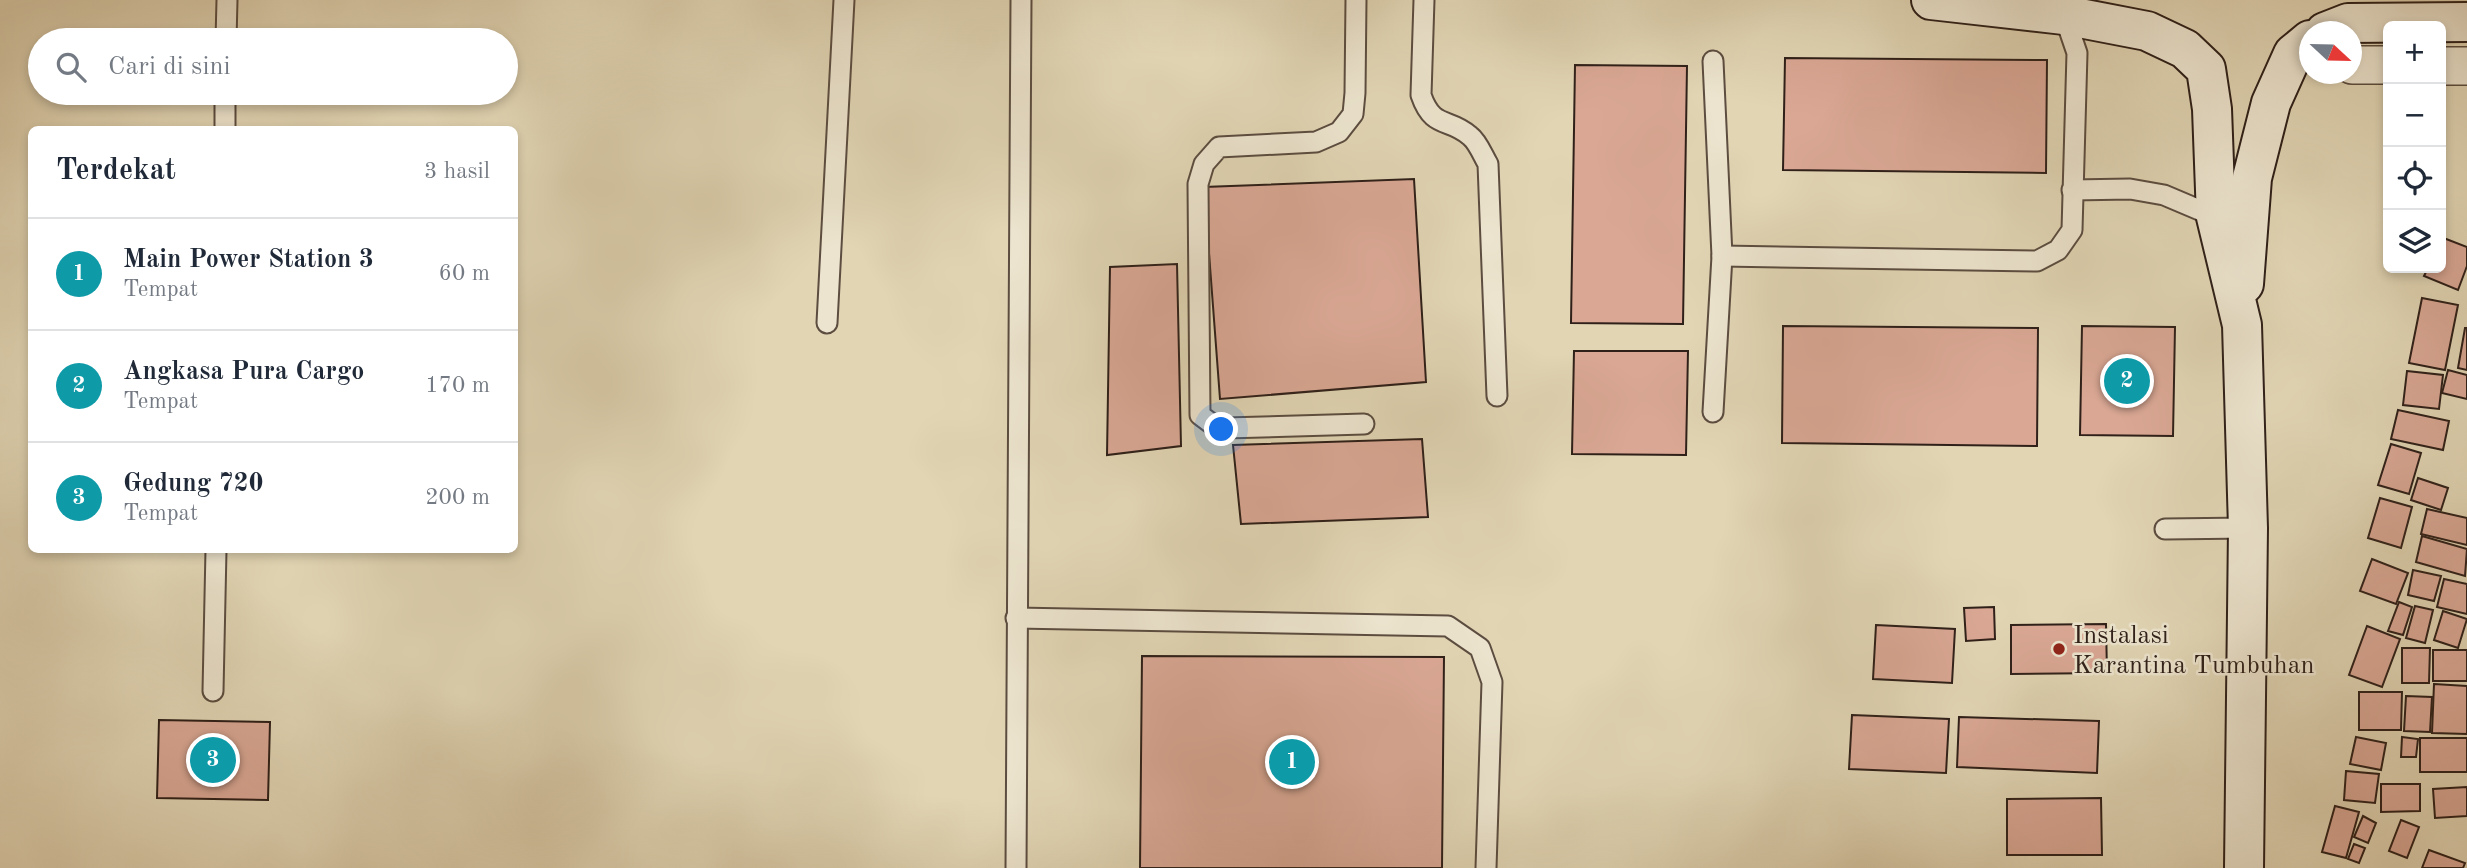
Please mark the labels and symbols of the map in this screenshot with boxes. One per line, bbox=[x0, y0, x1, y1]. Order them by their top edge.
north arrow bbox=[2299, 21, 2362, 84]
pin: 2 bbox=[2104, 355, 2150, 407]
your location bbox=[1204, 412, 1238, 446]
place label: Instalasi Karantina Tumbuhan bbox=[2073, 623, 2315, 679]
marker: Instalasi Karantina Tumbuhan bbox=[2051, 641, 2067, 657]
pin: 3 bbox=[190, 734, 236, 786]
pin: 1 bbox=[1269, 736, 1315, 788]

